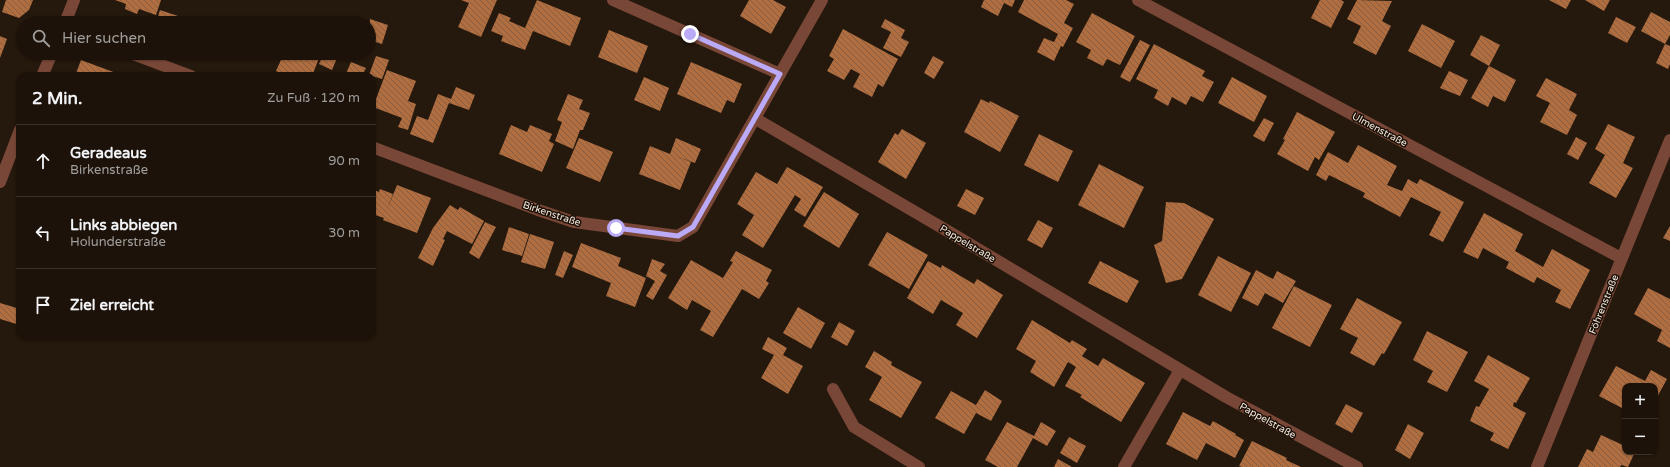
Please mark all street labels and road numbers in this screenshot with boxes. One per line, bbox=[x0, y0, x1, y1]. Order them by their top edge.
street label: Ulmenstraße bbox=[1350, 110, 1409, 150]
street label: Birkenstraße bbox=[521, 199, 582, 229]
street label: Pappelstraße bbox=[938, 223, 998, 265]
street label: Föhrenstraße bbox=[1587, 273, 1621, 336]
street label: Pappelstraße bbox=[1237, 400, 1298, 441]

